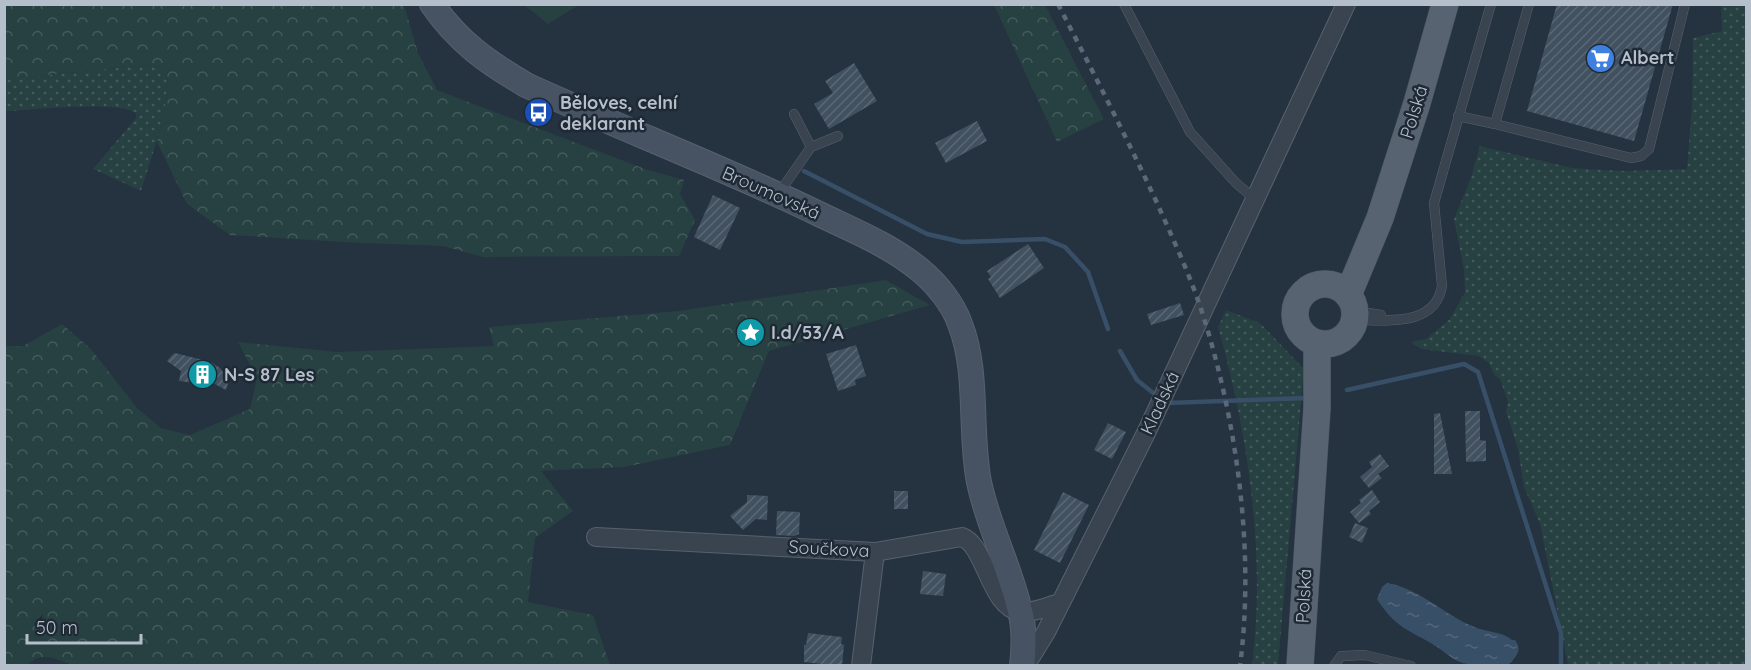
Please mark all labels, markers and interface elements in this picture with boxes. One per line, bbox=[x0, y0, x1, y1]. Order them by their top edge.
supermarket icon: Albert bbox=[1584, 42, 1616, 74]
place label: Albert bbox=[1621, 46, 1674, 69]
street label: Polská bbox=[1395, 82, 1432, 141]
place label: Běloves, celní deklarant bbox=[560, 91, 678, 135]
bus stop icon: Běloves, celní deklarant bbox=[523, 97, 555, 129]
street label: Broumovská bbox=[719, 161, 824, 224]
place icon: I.d/53/A bbox=[734, 317, 766, 349]
place label: I.d/53/A bbox=[771, 321, 844, 344]
building icon: N-S 87 Les bbox=[187, 359, 219, 391]
place label: N-S 87 Les bbox=[224, 363, 315, 386]
street label: Kladská bbox=[1135, 368, 1184, 438]
street label: Součkova bbox=[788, 535, 870, 562]
street label: Polská bbox=[1291, 568, 1316, 624]
scale bar bbox=[27, 607, 141, 645]
text: 50 m bbox=[36, 616, 78, 639]

